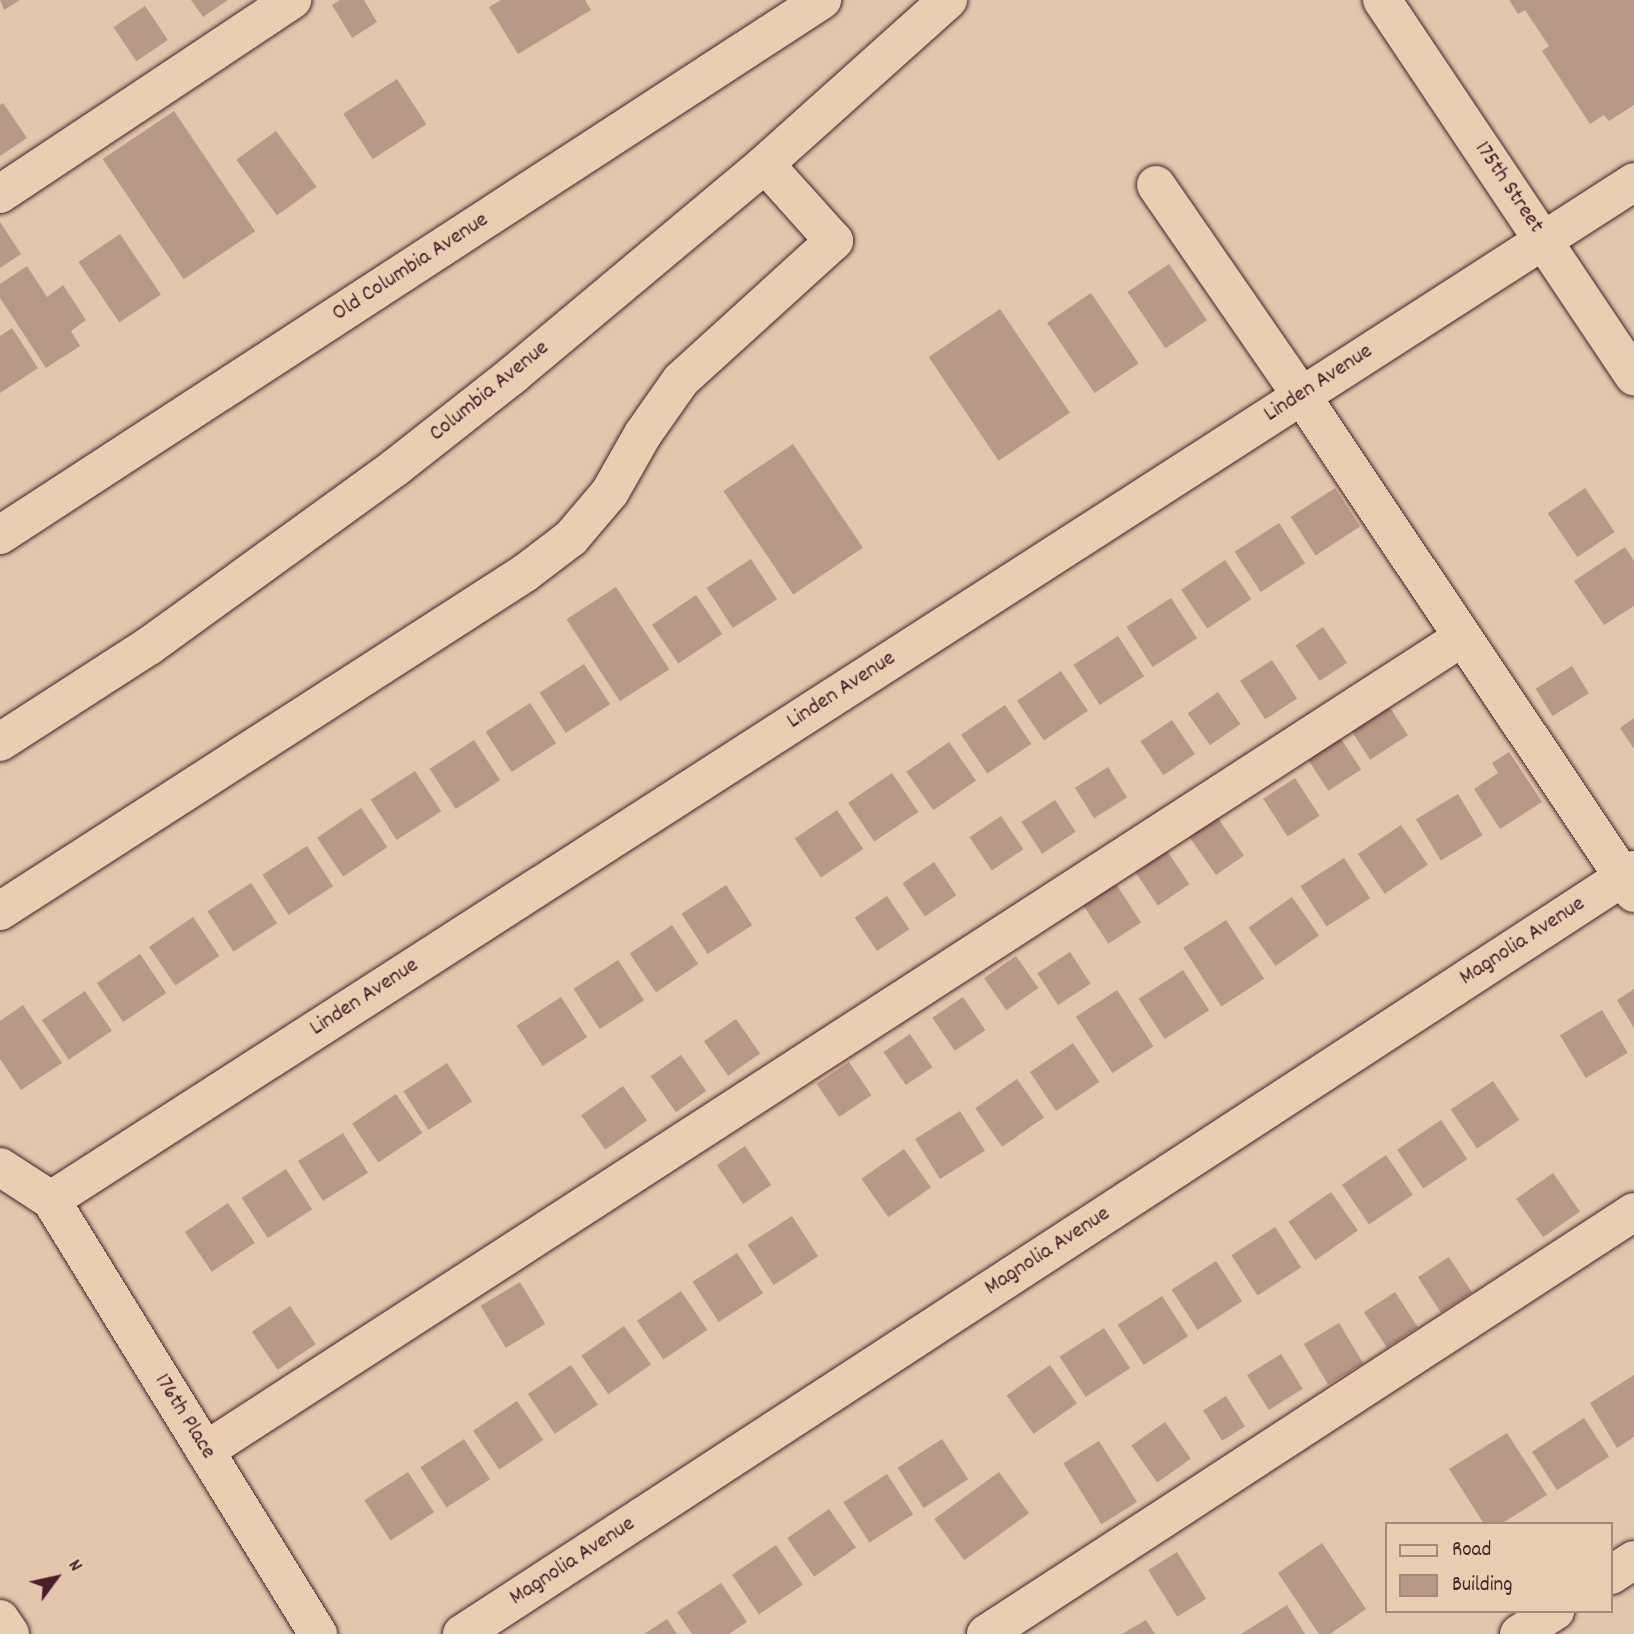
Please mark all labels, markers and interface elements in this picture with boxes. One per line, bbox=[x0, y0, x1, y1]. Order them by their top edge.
street label: 175th Street bbox=[1467, 137, 1549, 239]
street label: Old Columbia Avenue bbox=[328, 207, 494, 329]
street label: Columbia Avenue bbox=[425, 335, 555, 449]
street label: Linden Avenue bbox=[1259, 339, 1379, 429]
street label: Linden Avenue bbox=[782, 646, 902, 736]
street label: Magnolia Avenue bbox=[1455, 891, 1591, 993]
street label: Linden Avenue bbox=[305, 953, 425, 1043]
street label: Magnolia Avenue bbox=[980, 1201, 1116, 1303]
street label: 176th Place bbox=[147, 1369, 221, 1465]
street label: Magnolia Avenue bbox=[505, 1511, 641, 1613]
legend bbox=[1386, 1522, 1613, 1613]
text: Road bbox=[1452, 1536, 1491, 1566]
north arrow bbox=[21, 1543, 91, 1613]
text: N bbox=[60, 1555, 88, 1578]
text: Building bbox=[1452, 1571, 1512, 1601]

